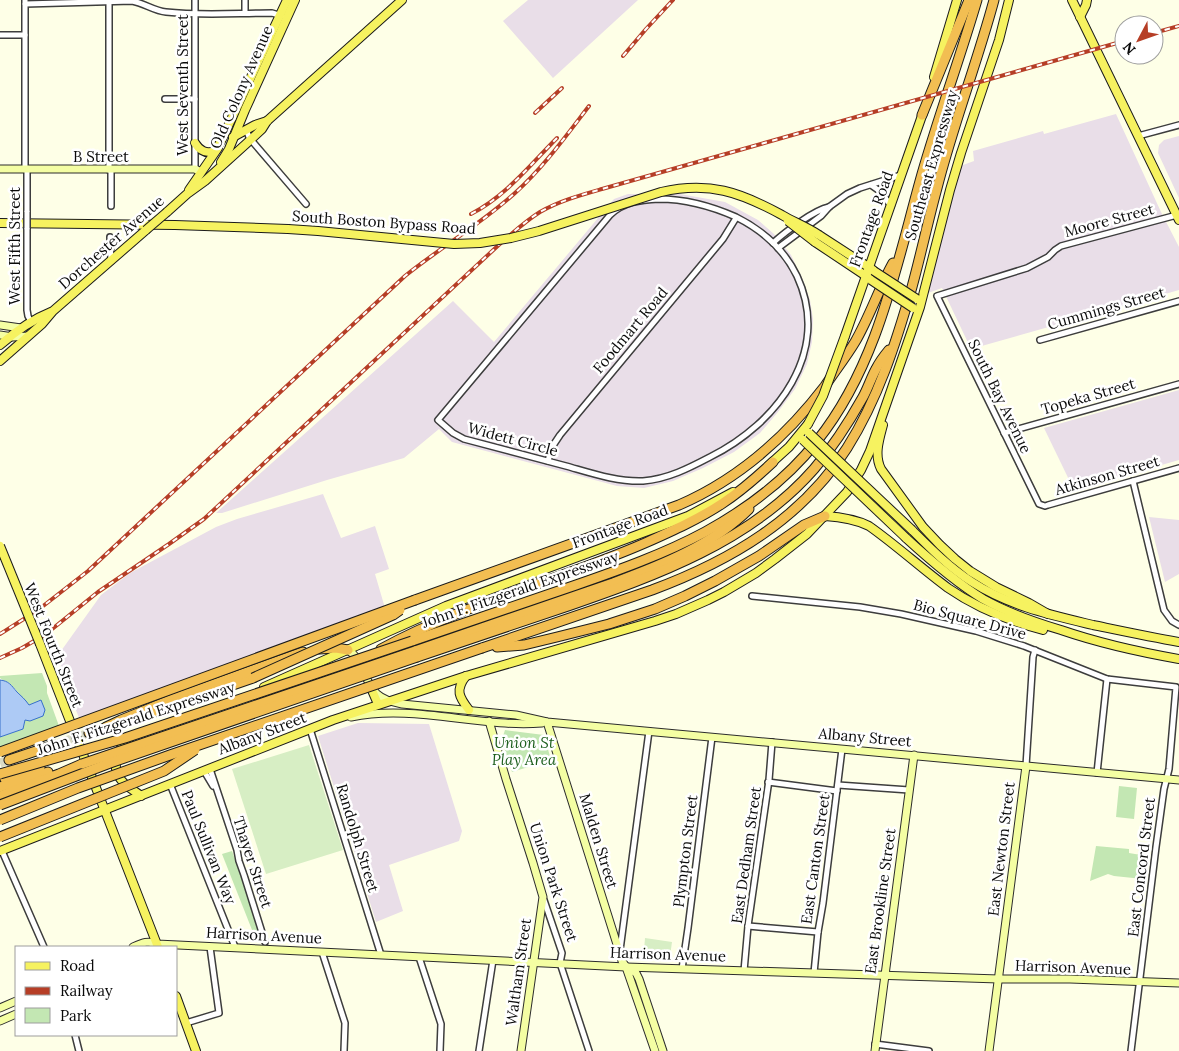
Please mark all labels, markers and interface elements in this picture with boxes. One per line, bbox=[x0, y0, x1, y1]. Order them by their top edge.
street label: West Seventh Street bbox=[173, 14, 192, 156]
north arrow bbox=[1114, 15, 1164, 65]
street label: Old Colony Avenue bbox=[205, 22, 277, 152]
text: N bbox=[1119, 38, 1140, 59]
street label: Southeast Expressway bbox=[900, 88, 962, 242]
street label: B Street bbox=[73, 147, 129, 166]
street label: Frontage Road bbox=[845, 168, 897, 270]
street label: West Fifth Street bbox=[5, 187, 24, 305]
street label: Dorchester Avenue bbox=[54, 191, 168, 293]
street label: Moore Street bbox=[1062, 199, 1156, 241]
street label: South Boston Bypass Road bbox=[292, 206, 476, 238]
street label: Cummings Street bbox=[1045, 282, 1167, 334]
street label: Foodmart Road bbox=[588, 283, 672, 377]
street label: South Bay Avenue bbox=[964, 336, 1036, 456]
street label: Topeka Street bbox=[1039, 373, 1137, 419]
street label: Widett Circle bbox=[466, 418, 560, 460]
street label: Atkinson Street bbox=[1052, 451, 1162, 499]
street label: Frontage Road bbox=[569, 500, 671, 552]
street label: John F. Fitzgerald Expressway bbox=[418, 546, 621, 632]
street label: West Fourth Street bbox=[20, 580, 88, 710]
street label: Bio Square Drive bbox=[912, 595, 1028, 643]
street label: John F. Fitzgerald Expressway bbox=[34, 677, 237, 759]
street label: Albany Street bbox=[214, 707, 309, 759]
street label: Albany Street bbox=[817, 723, 913, 751]
park label: Union St Play Area bbox=[492, 733, 557, 769]
street label: Randolph Street bbox=[332, 781, 384, 895]
street label: East Newton Street bbox=[983, 781, 1019, 917]
street label: East Dedham Street bbox=[727, 785, 765, 925]
street label: Paul Sullivan Way bbox=[177, 787, 241, 907]
street label: Malden Street bbox=[576, 791, 623, 891]
street label: Plympton Street bbox=[669, 793, 701, 908]
street label: East Canton Street bbox=[796, 793, 834, 925]
street label: East Concord Street bbox=[1123, 796, 1159, 938]
street label: Thayer Street bbox=[229, 814, 277, 910]
street label: Union Park Street bbox=[526, 820, 582, 944]
street label: East Brookline Street bbox=[860, 827, 900, 975]
street label: Waltham Street bbox=[501, 917, 535, 1027]
street label: Harrison Avenue bbox=[205, 922, 323, 948]
street label: Harrison Avenue bbox=[610, 942, 726, 966]
legend bbox=[15, 946, 178, 1036]
street label: Harrison Avenue bbox=[1015, 955, 1131, 979]
text: Road bbox=[60, 956, 95, 975]
text: Railway bbox=[60, 981, 113, 1000]
text: Park bbox=[60, 1006, 91, 1025]

